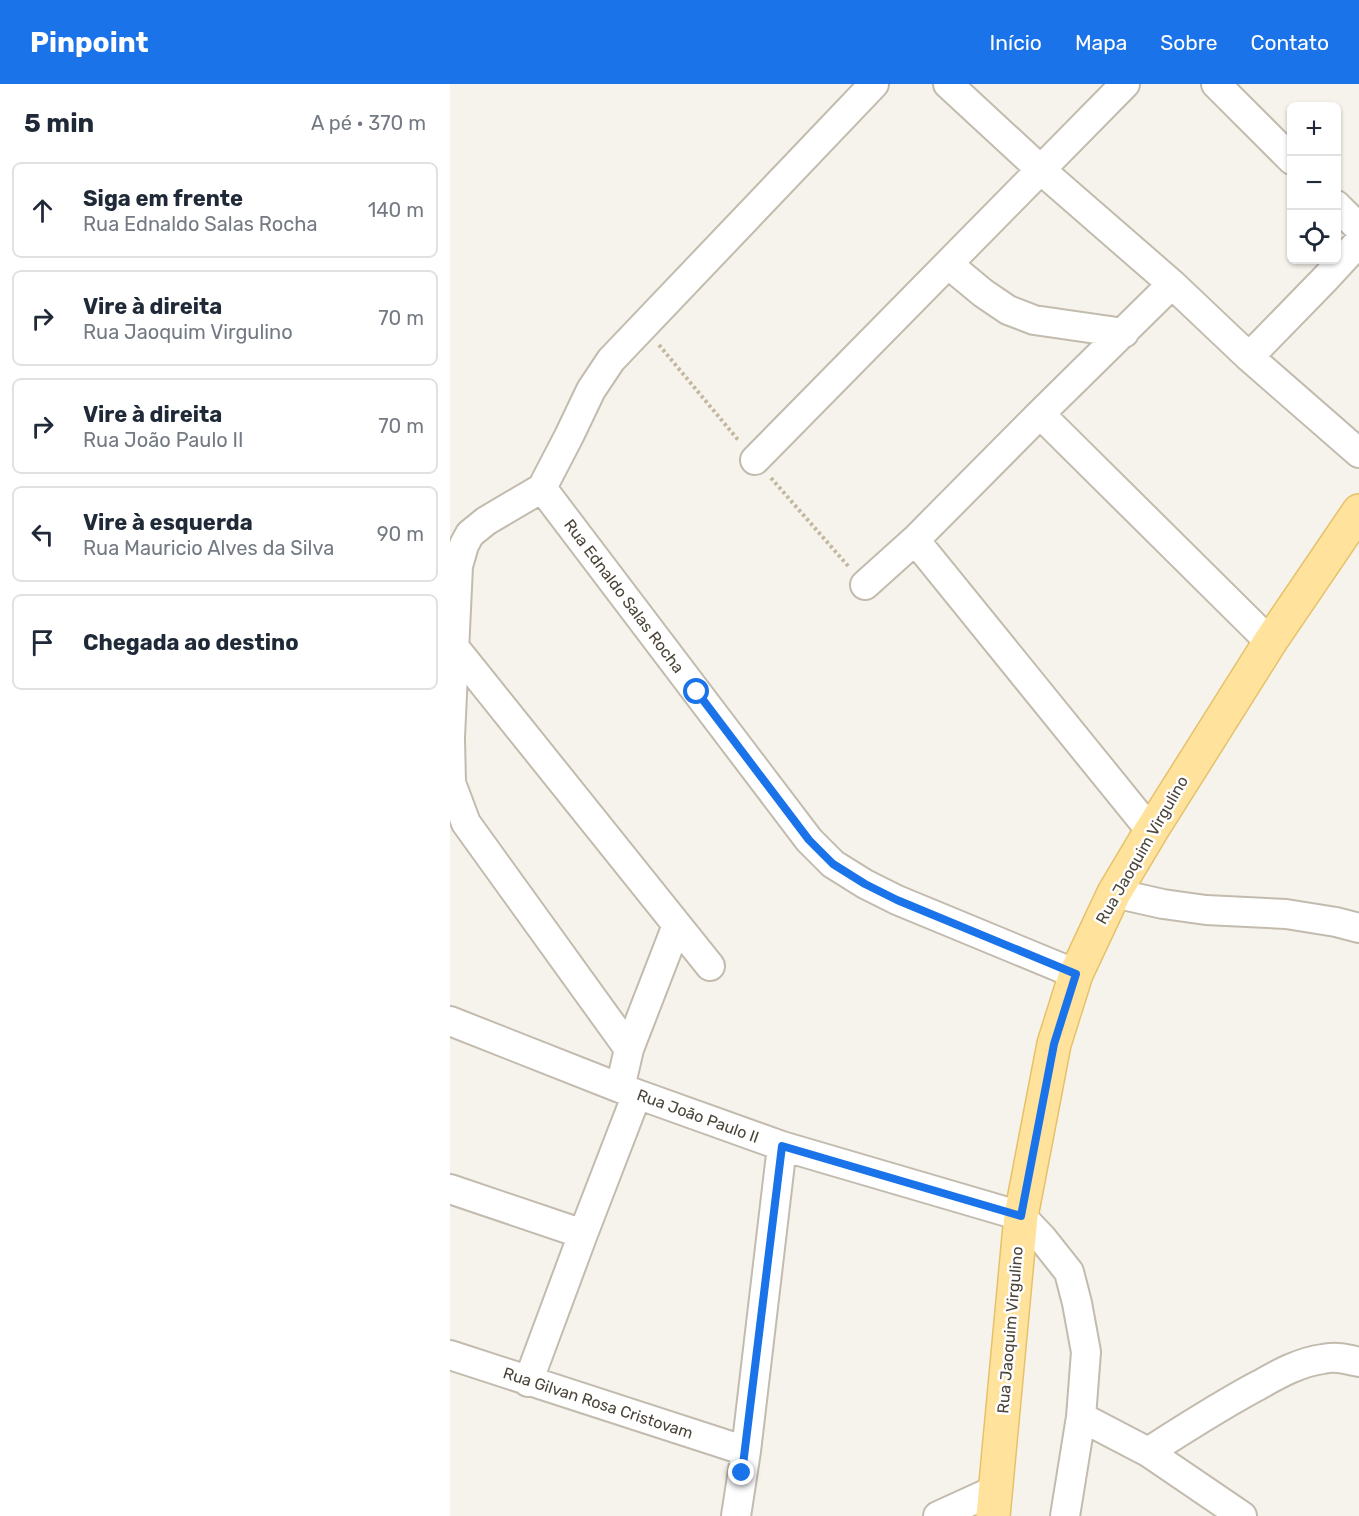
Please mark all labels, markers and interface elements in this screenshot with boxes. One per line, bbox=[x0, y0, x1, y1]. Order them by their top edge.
text: Pinpoint bbox=[30, 26, 149, 59]
text: Início bbox=[990, 30, 1042, 55]
text: Mapa bbox=[1075, 30, 1127, 55]
text: Sobre bbox=[1160, 30, 1217, 55]
text: Contato bbox=[1250, 30, 1329, 55]
map controls bbox=[1287, 102, 1341, 264]
button: + bbox=[1287, 102, 1341, 156]
text: 5 min bbox=[24, 108, 94, 139]
text: A pé · 370 m bbox=[311, 111, 426, 135]
button: − bbox=[1287, 156, 1341, 210]
text: Siga em frente bbox=[83, 185, 243, 212]
icon: ahead bbox=[26, 194, 59, 227]
text: 140 m bbox=[368, 198, 424, 222]
button: locate bbox=[1287, 210, 1341, 264]
text: Rua Ednaldo Salas Rocha bbox=[83, 212, 317, 236]
text: Vire à direita bbox=[83, 293, 222, 320]
icon: right bbox=[26, 302, 59, 335]
text: 70 m bbox=[378, 306, 424, 330]
text: Rua Jaoquim Virgulino bbox=[83, 320, 293, 344]
text: Vire à direita bbox=[83, 401, 222, 428]
icon: right bbox=[26, 410, 59, 443]
text: 70 m bbox=[378, 414, 424, 438]
text: Rua João Paulo II bbox=[83, 428, 244, 452]
text: Vire à esquerda bbox=[83, 509, 253, 536]
street label: Rua Ednaldo Salas Rocha bbox=[560, 515, 688, 677]
icon: left bbox=[26, 518, 59, 551]
text: 90 m bbox=[377, 522, 424, 546]
text: Rua Mauricio Alves da Silva bbox=[83, 536, 334, 560]
icon: arrive bbox=[26, 626, 59, 659]
text: Chegada ao destino bbox=[83, 629, 299, 656]
route start bbox=[683, 678, 709, 704]
street label: Rua Jaoquim Virgulino bbox=[1092, 773, 1192, 927]
street label: Rua João Paulo II bbox=[634, 1085, 762, 1147]
street label: Rua Jaoquim Virgulino bbox=[993, 1246, 1027, 1414]
street label: Rua Gilvan Rosa Cristovam bbox=[501, 1363, 695, 1443]
route end bbox=[728, 1459, 754, 1485]

